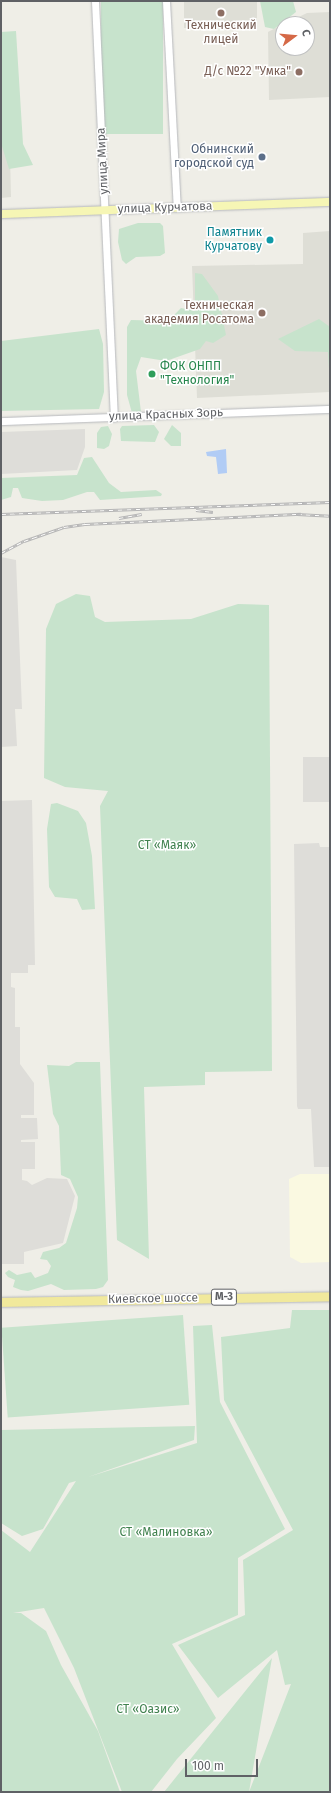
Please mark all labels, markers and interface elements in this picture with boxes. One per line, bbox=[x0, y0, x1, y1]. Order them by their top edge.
marker: Технический лицей bbox=[216, 8, 226, 18]
north arrow bbox=[275, 16, 315, 56]
place label: Технический лицей bbox=[185, 19, 257, 47]
text: С bbox=[299, 28, 313, 38]
place label: Д/с №22 "Умка" bbox=[204, 65, 291, 79]
marker: Д/с №22 "Умка" bbox=[294, 67, 304, 77]
street label: улица Мира bbox=[94, 127, 112, 195]
place label: Обнинский городской суд bbox=[174, 143, 254, 171]
marker: Обнинский городской суд bbox=[257, 152, 267, 162]
street label: улица Курчатова bbox=[117, 199, 213, 217]
place label: Памятник Курчатову bbox=[204, 226, 262, 254]
marker: Памятник Курчатову bbox=[265, 235, 275, 245]
place label: Техническая академия Росатома bbox=[144, 299, 254, 327]
marker: Техническая академия Росатома bbox=[257, 308, 267, 318]
place label: ФОК ОНПП "Технология" bbox=[160, 360, 234, 388]
marker: ФОК ОНПП "Технология" bbox=[147, 369, 157, 379]
street label: улица Красных Зорь bbox=[109, 406, 223, 424]
park label: СТ «Маяк» bbox=[138, 839, 196, 853]
road number: М-3 bbox=[210, 1288, 238, 1306]
street label: Киевское шоссе bbox=[108, 1291, 198, 1307]
park label: СТ «Малиновка» bbox=[119, 1526, 213, 1540]
park label: СТ «Оазис» bbox=[116, 1703, 180, 1717]
scale bar bbox=[187, 1751, 260, 1777]
text: 100 m bbox=[192, 1759, 224, 1773]

